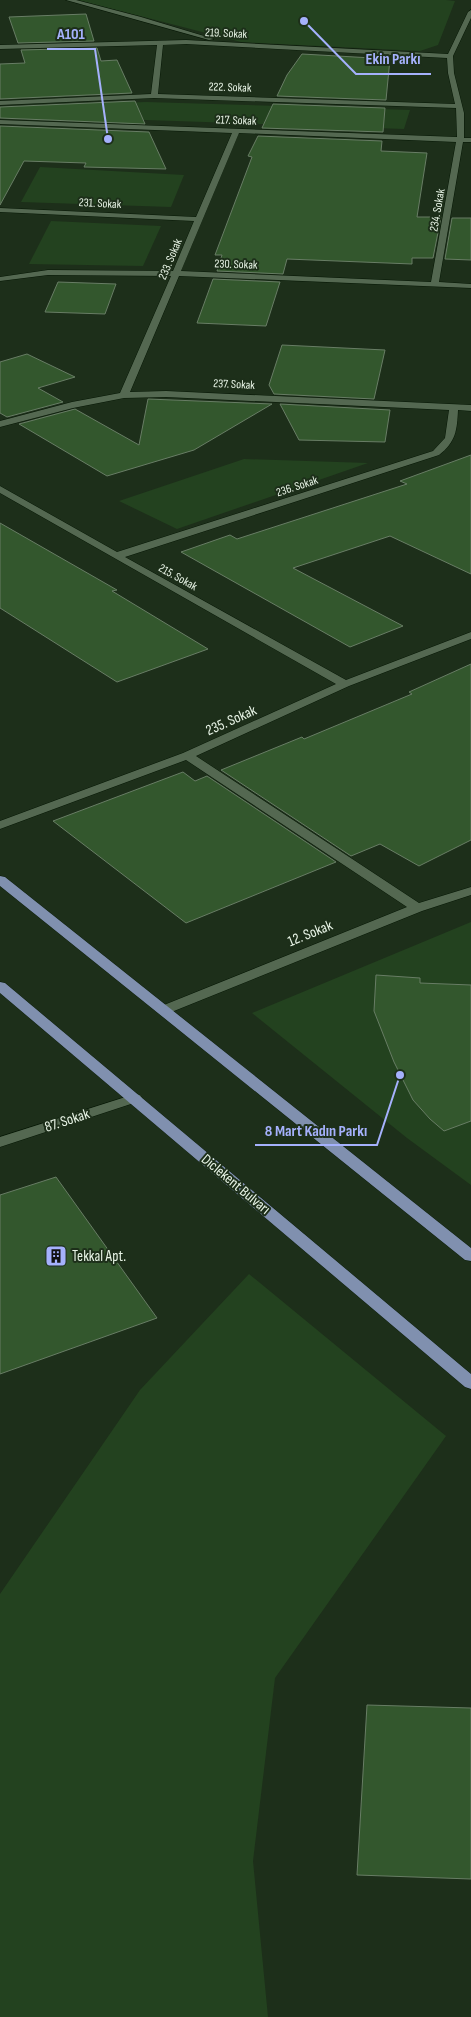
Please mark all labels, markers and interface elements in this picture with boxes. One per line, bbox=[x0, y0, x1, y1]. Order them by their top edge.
callout: A101 bbox=[47, 18, 95, 49]
text: A101 bbox=[56, 25, 86, 44]
street label: 219. Sokak bbox=[204, 25, 248, 42]
callout: Ekin Parkı bbox=[356, 43, 431, 74]
text: Ekin Parkı bbox=[365, 50, 421, 69]
street label: 222. Sokak bbox=[208, 79, 252, 96]
street label: 217. Sokak bbox=[215, 112, 257, 129]
street label: 234. Sokak bbox=[426, 187, 449, 233]
street label: 231. Sokak bbox=[78, 195, 122, 212]
street label: 233. Sokak bbox=[155, 236, 186, 282]
street label: 230. Sokak bbox=[214, 256, 258, 273]
street label: 237. Sokak bbox=[213, 376, 256, 393]
street label: 236. Sokak bbox=[274, 473, 320, 500]
street label: 215. Sokak bbox=[156, 561, 200, 594]
street label: 235. Sokak bbox=[203, 701, 260, 740]
street label: 12. Sokak bbox=[285, 916, 336, 951]
street label: 87. Sokak bbox=[42, 1104, 92, 1137]
callout: 8 Mart Kadın Parkı bbox=[255, 1114, 377, 1145]
text: 8 Mart Kadın Parkı bbox=[265, 1122, 367, 1141]
street label: Diclekent Bulvarı bbox=[197, 1150, 274, 1219]
building icon: Tekkal Apt. bbox=[44, 1244, 68, 1268]
place label: Tekkal Apt. bbox=[72, 1247, 126, 1266]

